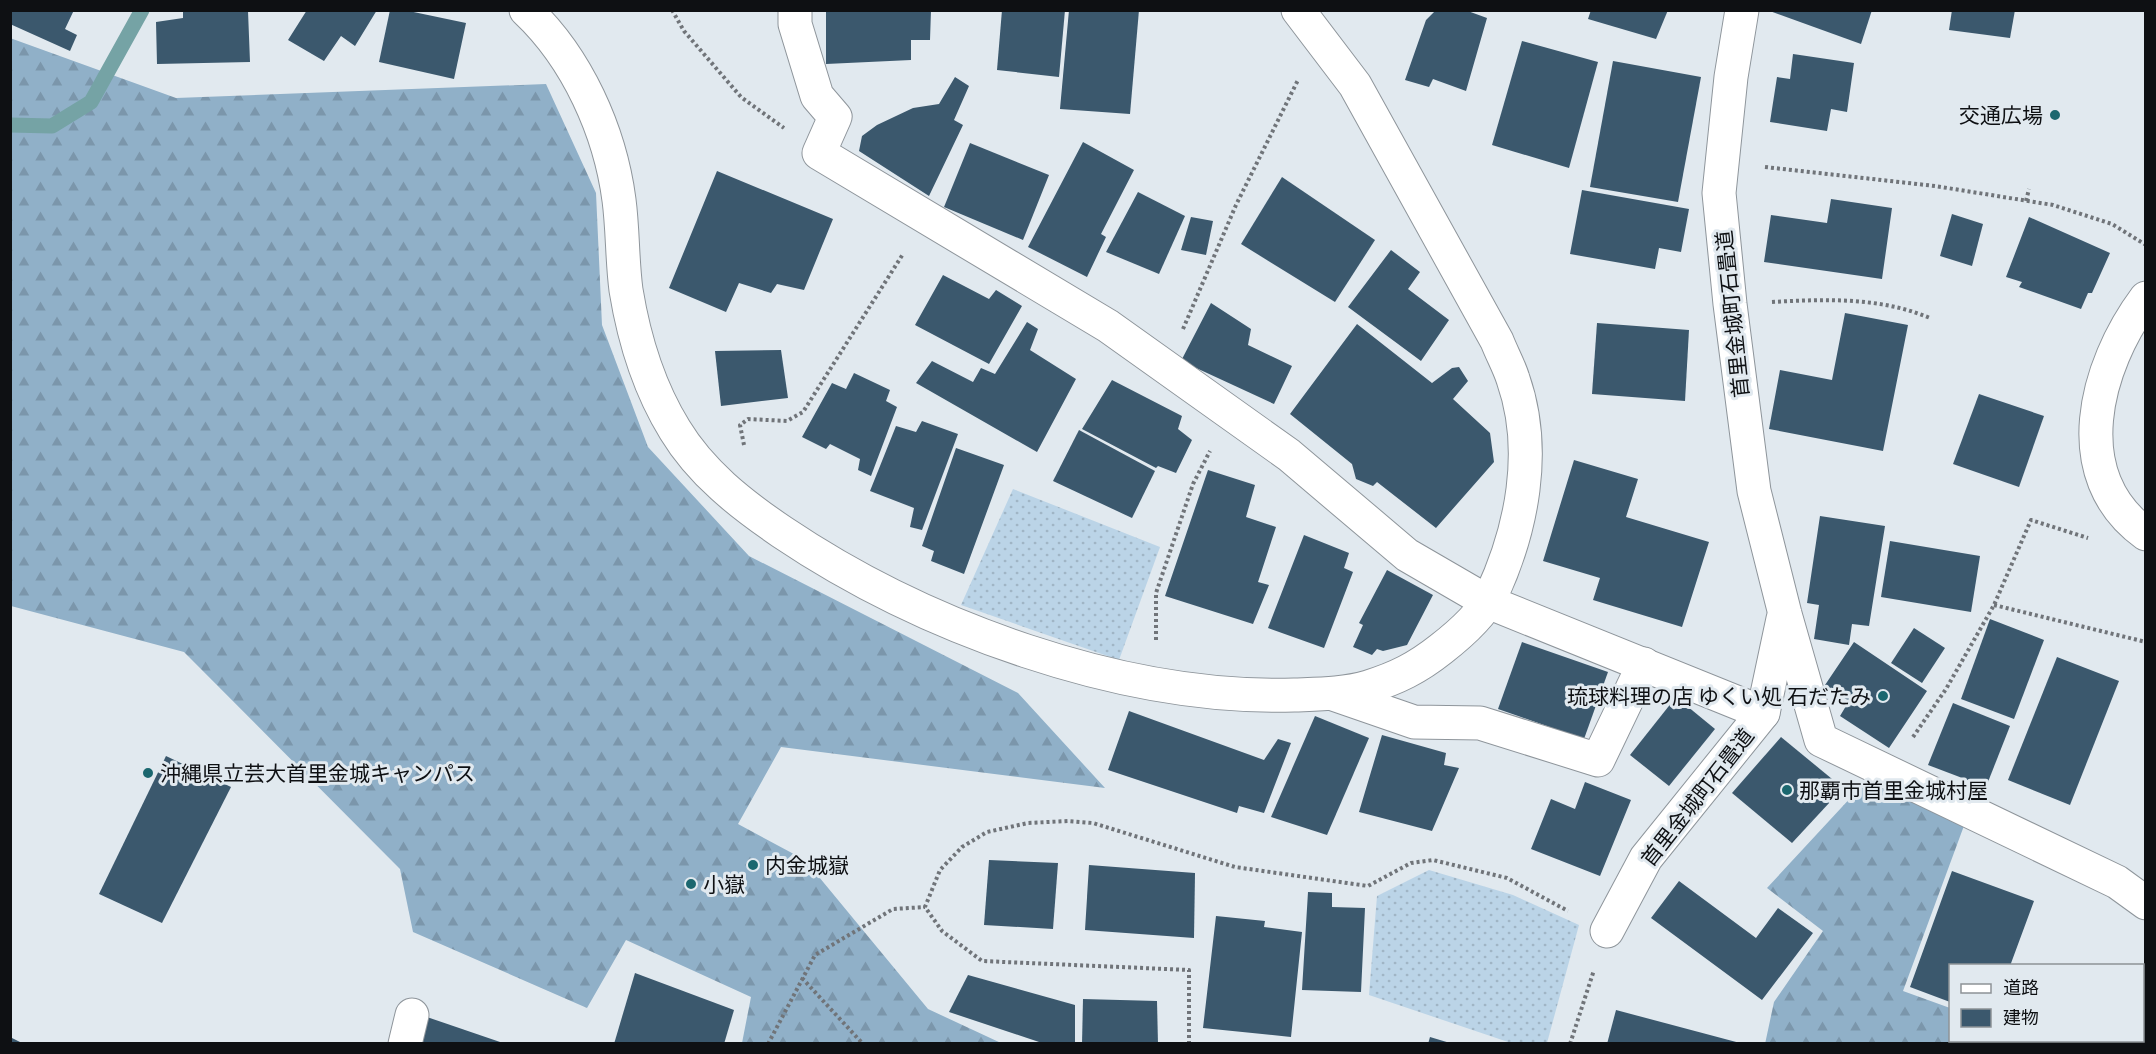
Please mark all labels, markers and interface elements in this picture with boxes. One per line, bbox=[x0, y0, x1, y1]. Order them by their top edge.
place label: 交通広場 bbox=[1959, 101, 2043, 129]
marker: 交通広場 bbox=[2048, 108, 2062, 122]
street label: 首里金城町石畳道 bbox=[1709, 229, 1755, 399]
place label: 琉球料理の店 ゆくい処 石だたみ bbox=[1567, 682, 1871, 710]
marker: 琉球料理の店 ゆくい処 石だたみ bbox=[1876, 689, 1890, 703]
street label: 首里金城町石畳道 bbox=[1634, 722, 1760, 872]
place label: 沖縄県立芸大首里金城キャンパス bbox=[160, 759, 475, 787]
marker: 沖縄県立芸大首里金城キャンパス bbox=[141, 766, 155, 780]
place label: 那覇市首里金城村屋 bbox=[1799, 776, 1988, 804]
marker: 那覇市首里金城村屋 bbox=[1780, 783, 1794, 797]
place label: 内金城嶽 bbox=[765, 851, 849, 879]
marker: 内金城嶽 bbox=[746, 858, 760, 872]
place label: 小嶽 bbox=[703, 870, 745, 898]
marker: 小嶽 bbox=[684, 877, 698, 891]
legend bbox=[1949, 964, 2144, 1042]
text: 道路 bbox=[2003, 976, 2039, 999]
text: 建物 bbox=[2003, 1006, 2039, 1029]

